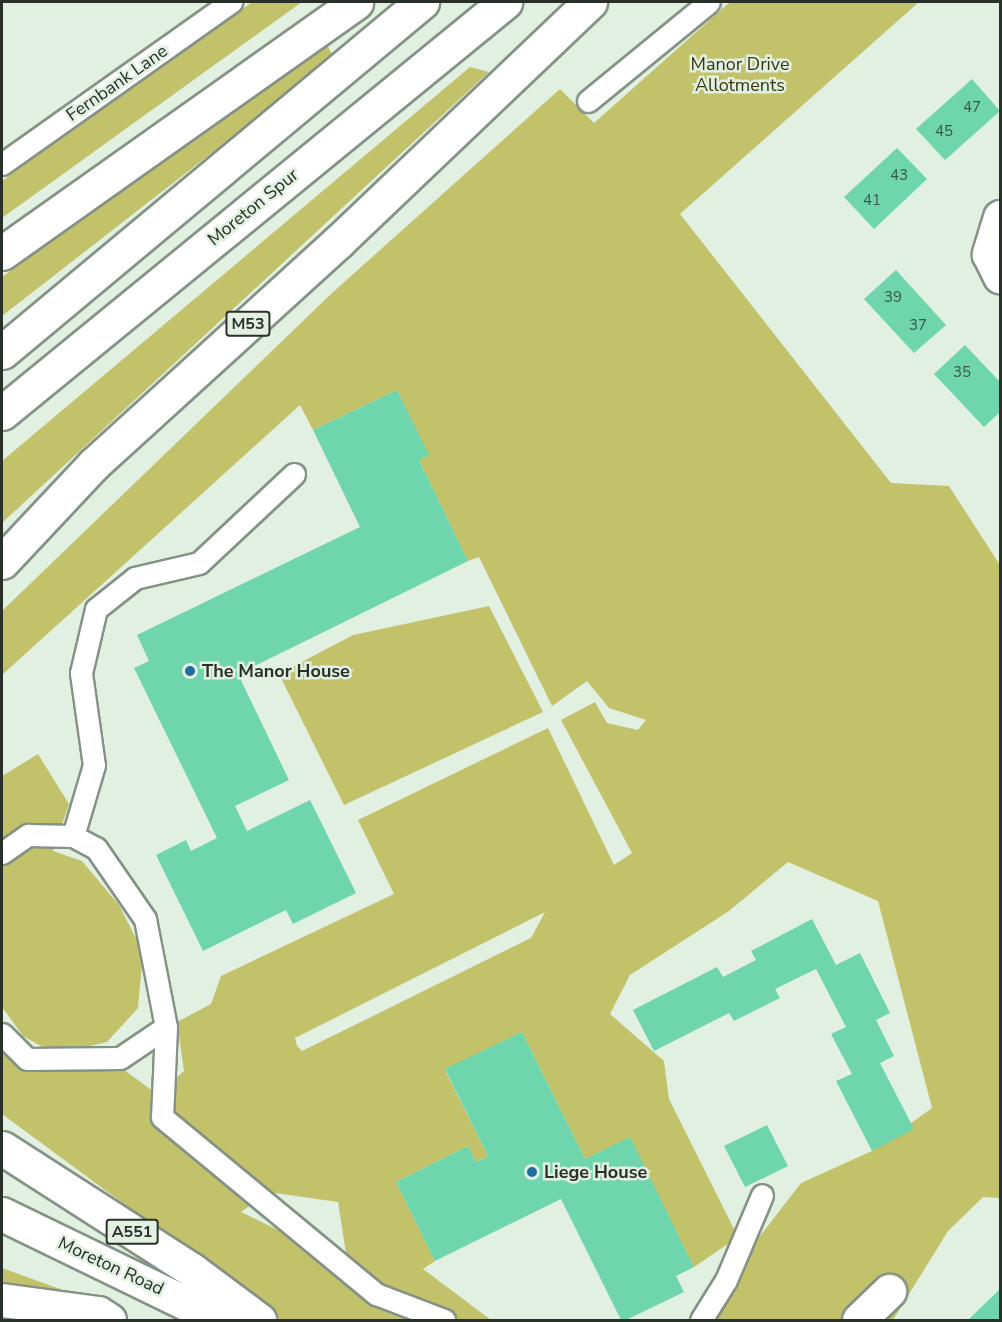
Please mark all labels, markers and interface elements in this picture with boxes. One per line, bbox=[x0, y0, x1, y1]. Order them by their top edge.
street label: Fernbank Lane bbox=[62, 40, 172, 126]
park label: Manor Drive Allotments bbox=[691, 54, 789, 97]
house number: 47 bbox=[963, 99, 981, 117]
house number: 45 bbox=[935, 123, 953, 141]
street label: Moreton Spur bbox=[203, 164, 303, 250]
house number: 43 bbox=[890, 167, 908, 185]
house number: 41 bbox=[863, 192, 881, 210]
house number: 39 bbox=[884, 289, 902, 307]
road number: M53 bbox=[224, 311, 272, 337]
house number: 37 bbox=[909, 317, 927, 335]
house number: 35 bbox=[953, 364, 971, 382]
place label: The Manor House bbox=[202, 660, 350, 682]
marker: The Manor House bbox=[183, 664, 197, 678]
place label: Liege House bbox=[544, 1161, 647, 1183]
marker: Liege House bbox=[525, 1165, 539, 1179]
road number: A551 bbox=[105, 1219, 159, 1245]
street label: Moreton Road bbox=[55, 1232, 167, 1300]

